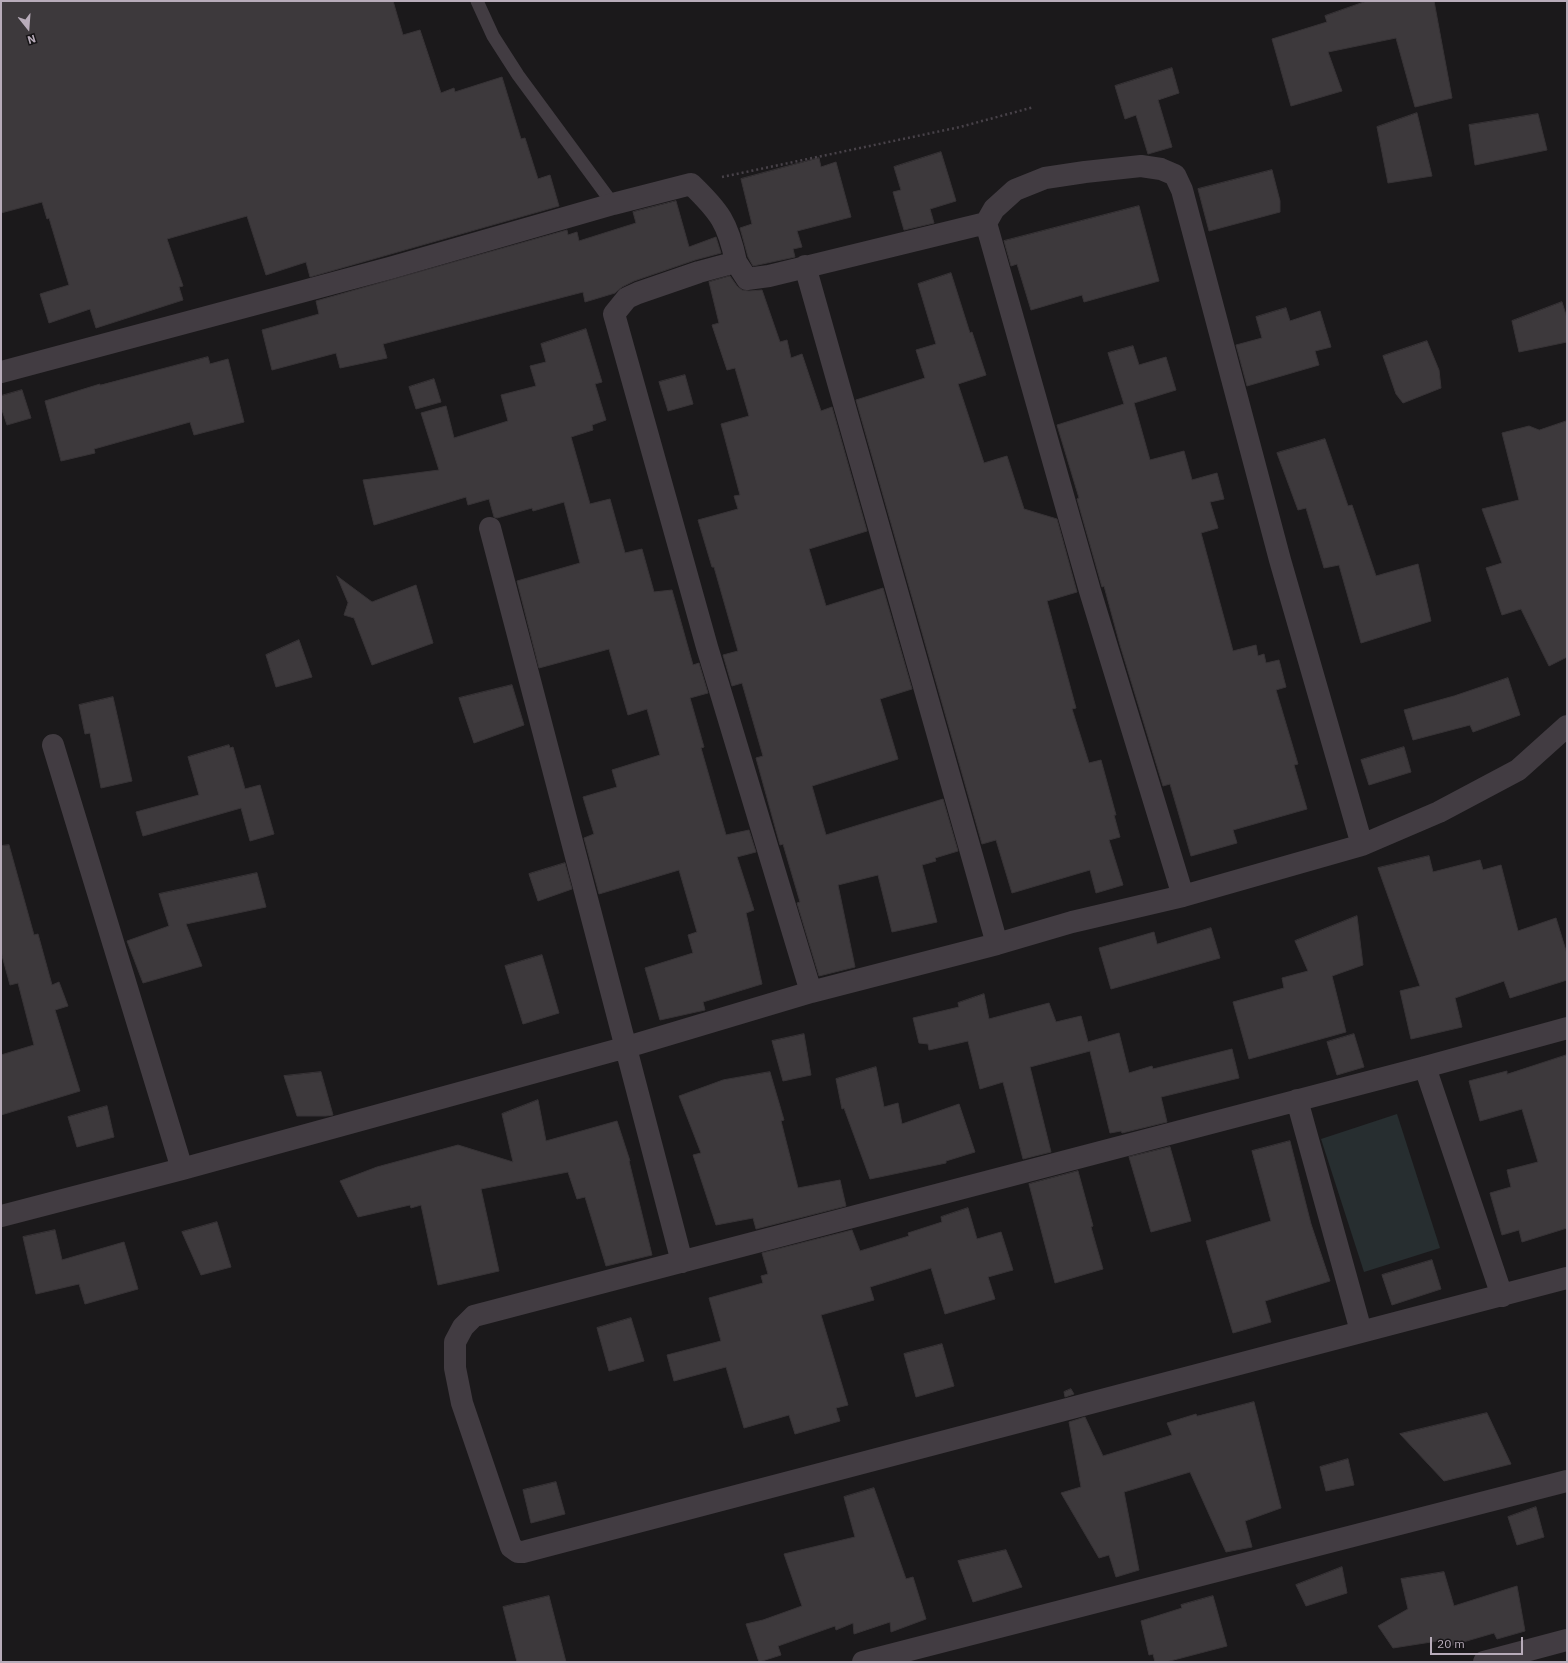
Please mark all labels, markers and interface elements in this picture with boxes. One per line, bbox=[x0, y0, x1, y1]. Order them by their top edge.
north arrow bbox=[8, 8, 48, 48]
text: N bbox=[26, 32, 37, 47]
scale bar bbox=[1432, 1629, 1525, 1655]
text: 20 m bbox=[1437, 1636, 1465, 1651]

